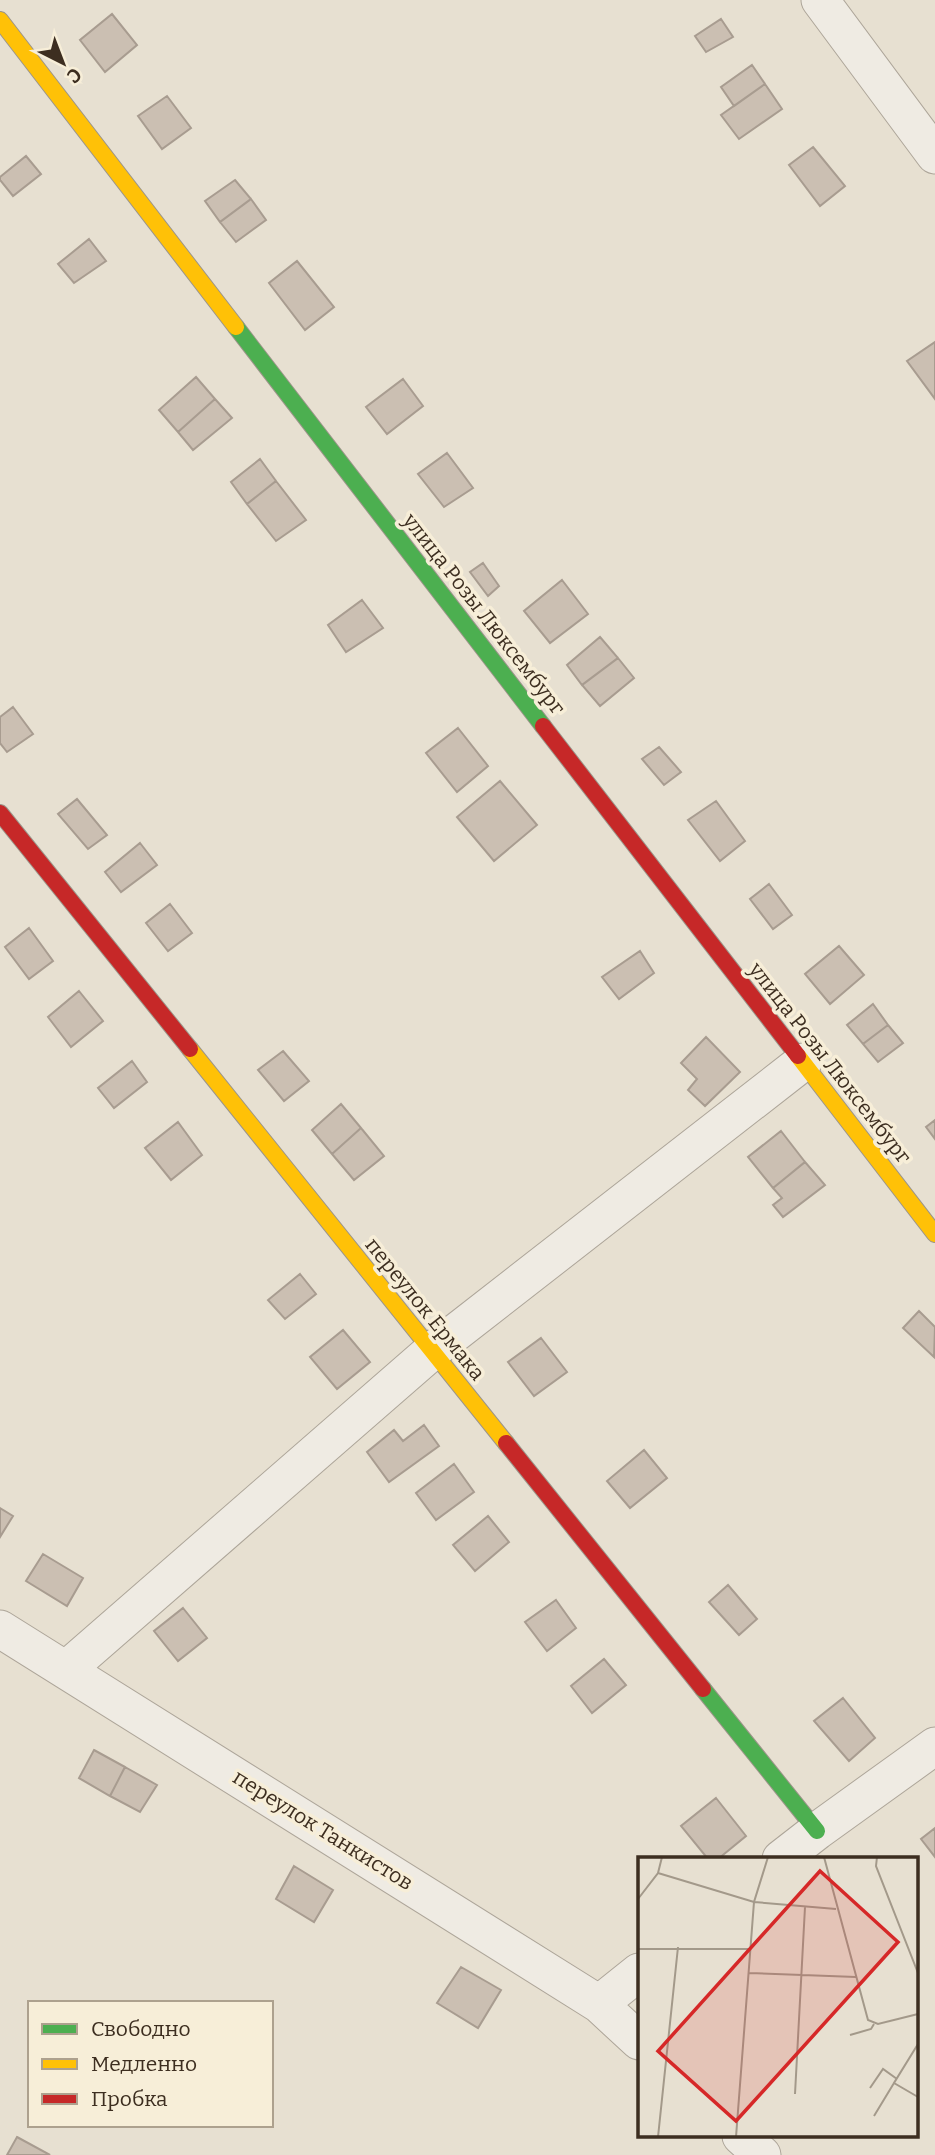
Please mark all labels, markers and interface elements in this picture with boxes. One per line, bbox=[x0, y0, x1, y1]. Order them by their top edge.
north arrow bbox=[28, 28, 98, 98]
text: С bbox=[62, 63, 86, 88]
street label: улица Розы Люксембург bbox=[397, 507, 571, 720]
street label: улица Розы Люксембург bbox=[743, 956, 917, 1169]
street label: переулок Ермака bbox=[359, 1232, 491, 1386]
street label: переулок Танкистов bbox=[228, 1764, 418, 1896]
inset map bbox=[638, 1857, 918, 2138]
legend bbox=[28, 2001, 273, 2127]
text: Свободно bbox=[91, 2016, 191, 2042]
text: Медленно bbox=[91, 2051, 197, 2077]
text: Пробка bbox=[91, 2086, 168, 2112]

